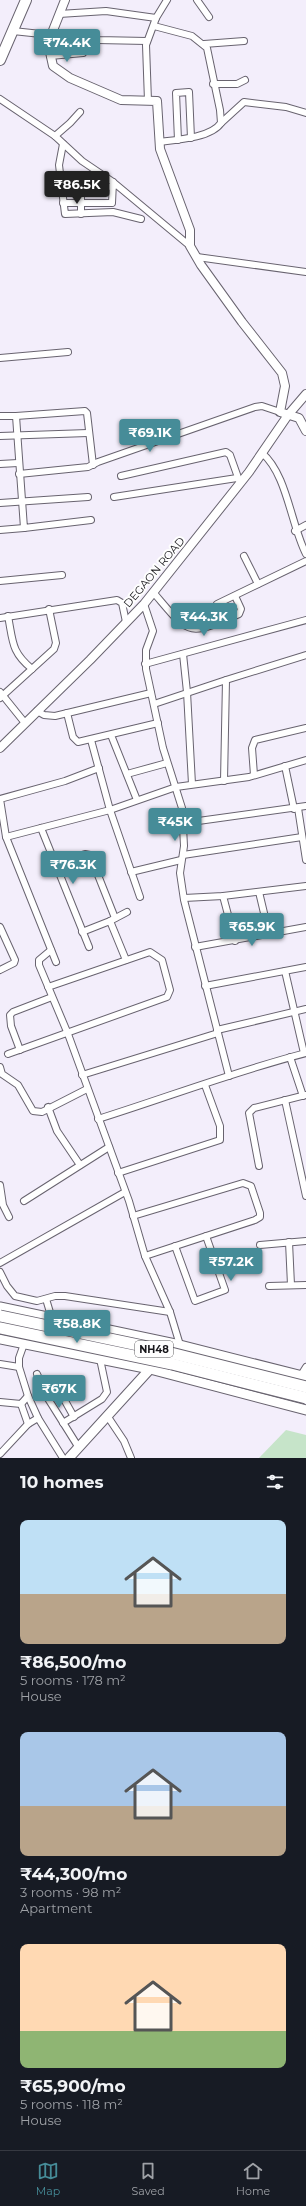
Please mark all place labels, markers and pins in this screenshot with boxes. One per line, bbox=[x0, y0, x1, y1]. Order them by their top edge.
pin: ₹74.4K bbox=[34, 29, 100, 63]
pin: ₹86.5K bbox=[44, 171, 110, 205]
pin: ₹69.1K bbox=[117, 419, 183, 453]
pin: ₹44.3K bbox=[171, 603, 237, 637]
pin: ₹45K bbox=[151, 808, 199, 842]
pin: ₹76.3K bbox=[40, 851, 106, 885]
pin: ₹65.9K bbox=[219, 913, 285, 947]
pin: ₹57.2K bbox=[198, 1248, 264, 1282]
pin: ₹58.8K bbox=[44, 1310, 110, 1344]
pin: ₹67K bbox=[35, 1375, 83, 1409]

